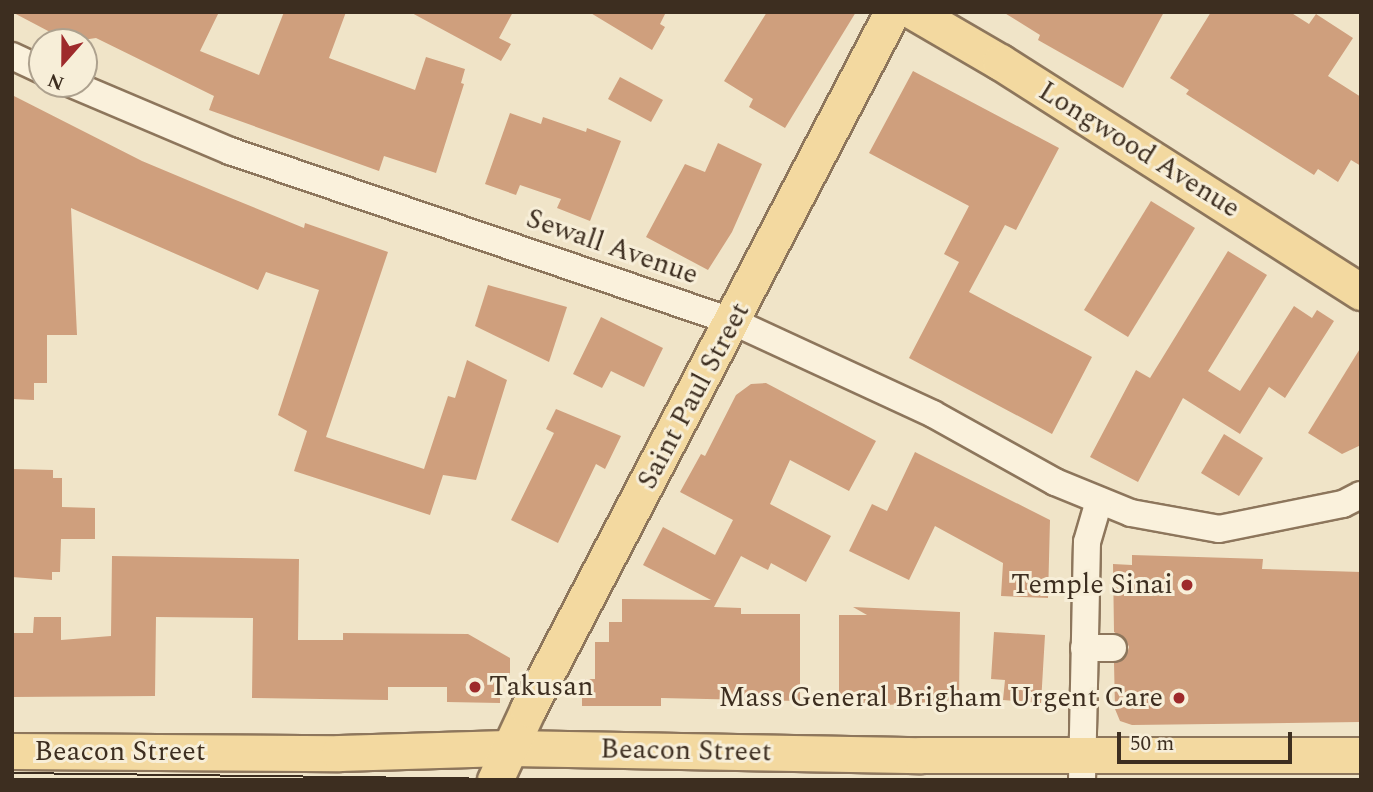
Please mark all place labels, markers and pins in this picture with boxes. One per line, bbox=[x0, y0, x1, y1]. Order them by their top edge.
place label: Temple Sinai bbox=[1011, 568, 1173, 602]
marker: Temple Sinai bbox=[1179, 577, 1195, 593]
place label: Takusan bbox=[489, 670, 593, 704]
marker: Takusan bbox=[467, 679, 483, 695]
place label: Mass General Brigham Urgent Care bbox=[719, 681, 1163, 715]
marker: Mass General Brigham Urgent Care bbox=[1169, 688, 1189, 708]

